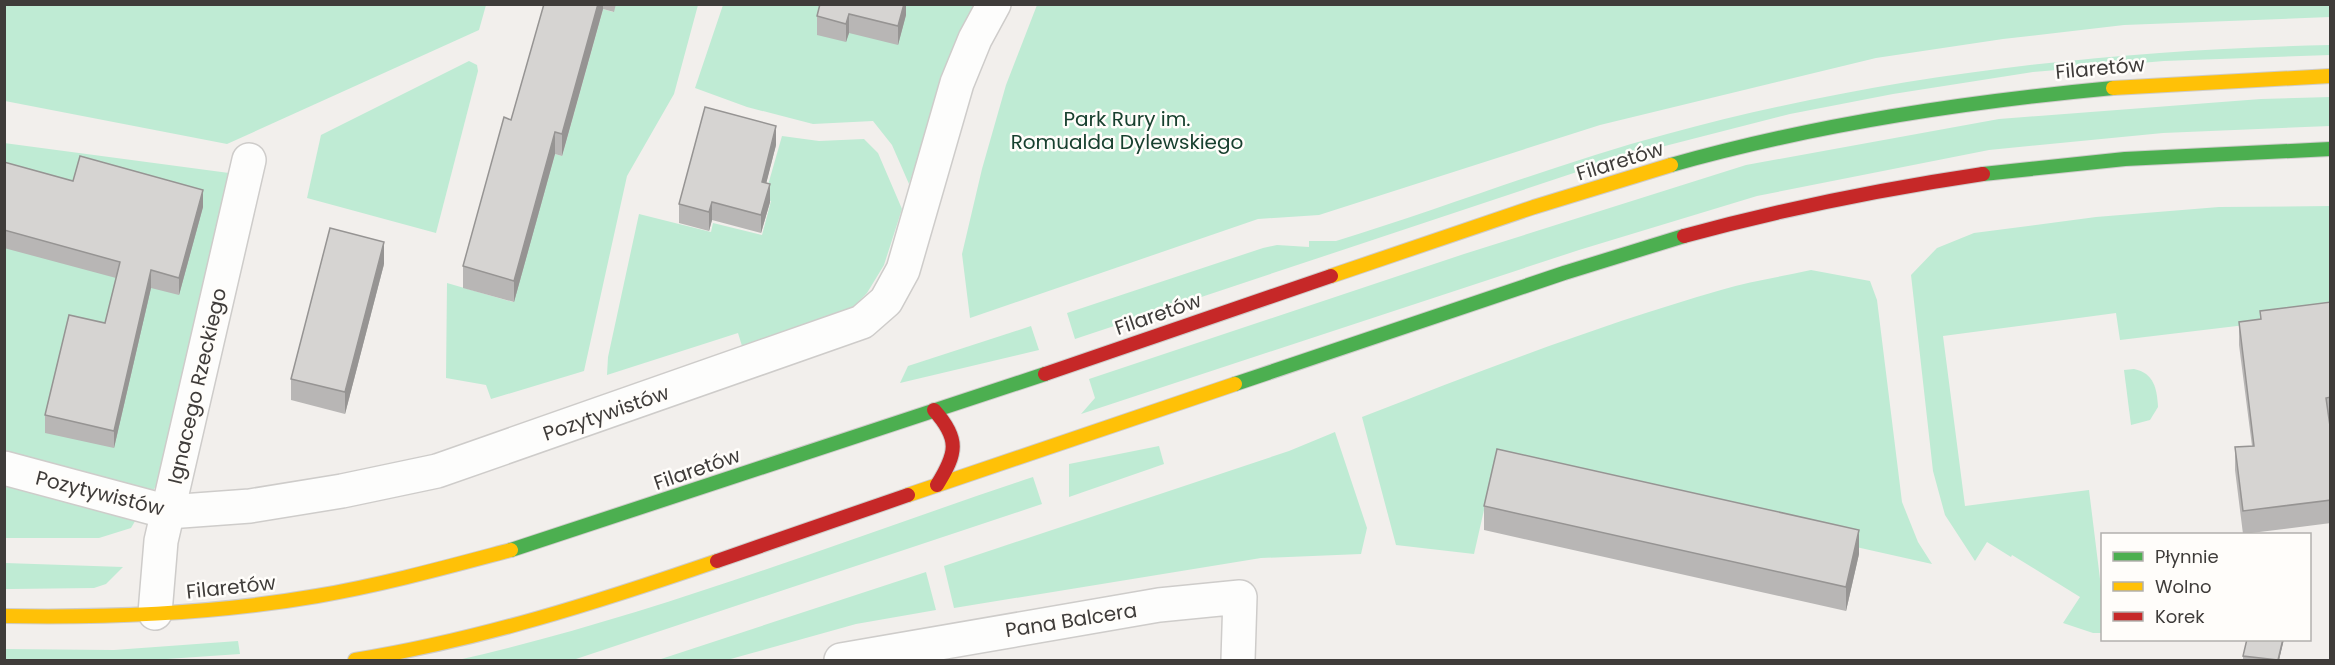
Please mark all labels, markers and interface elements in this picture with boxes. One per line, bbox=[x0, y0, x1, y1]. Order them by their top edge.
street label: Filaretów bbox=[2054, 50, 2147, 86]
park label: Park Rury im. Romualda Dylewskiego bbox=[1011, 105, 1243, 156]
street label: Filaretów bbox=[1573, 134, 1668, 188]
street label: Ignacego Rzeckiego bbox=[161, 285, 233, 487]
street label: Filaretów bbox=[1111, 286, 1206, 342]
street label: Pozytywistów bbox=[539, 378, 673, 448]
street label: Filaretów bbox=[650, 441, 745, 497]
street label: Pozytywistów bbox=[33, 464, 168, 523]
legend bbox=[2101, 533, 2311, 641]
text: Płynnie bbox=[2155, 544, 2219, 569]
street label: Filaretów bbox=[185, 568, 278, 606]
text: Wolno bbox=[2155, 574, 2212, 599]
street label: Pana Balcera bbox=[1003, 596, 1139, 644]
text: Korek bbox=[2155, 604, 2205, 629]

